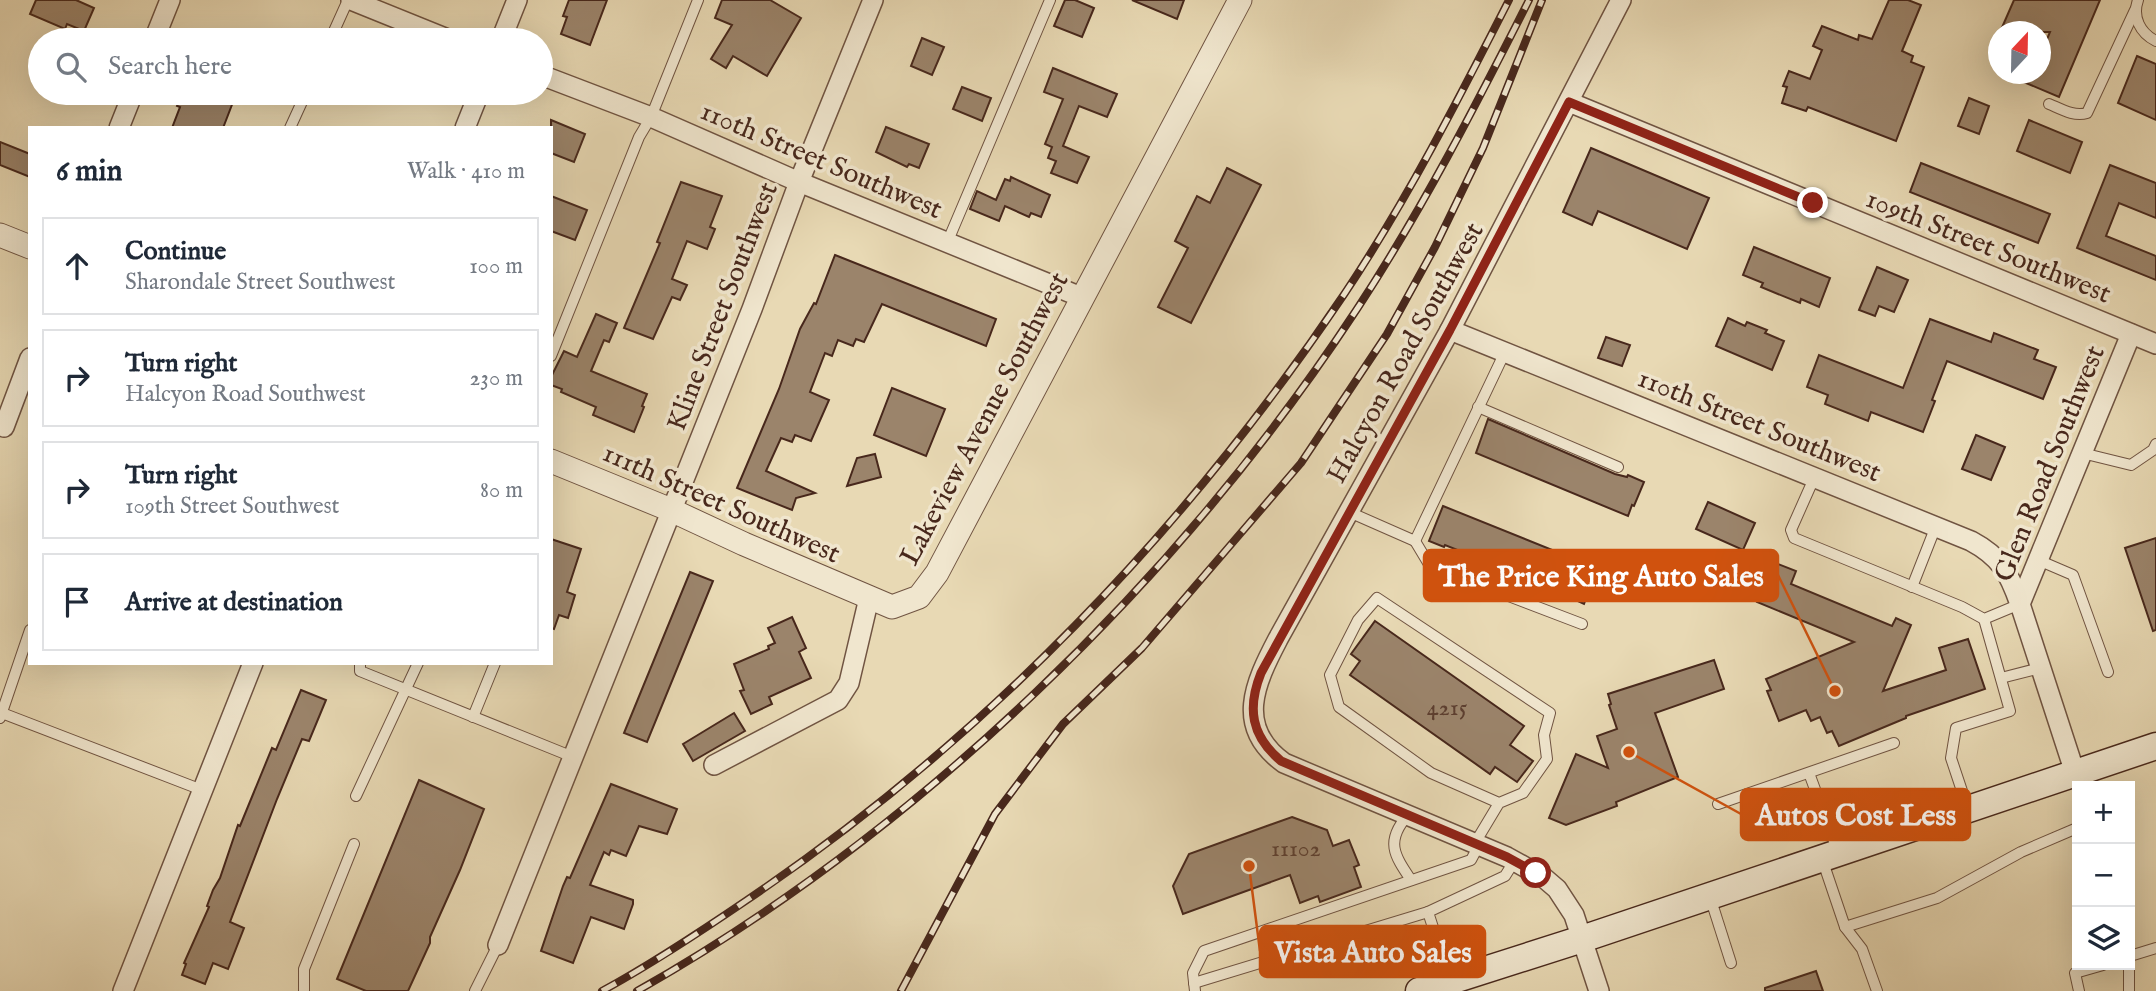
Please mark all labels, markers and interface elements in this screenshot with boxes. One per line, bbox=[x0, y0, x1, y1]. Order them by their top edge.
north arrow bbox=[1988, 21, 2051, 84]
search box bbox=[28, 28, 553, 105]
icon: search bbox=[52, 48, 90, 86]
text: Search here bbox=[108, 50, 232, 83]
street label: 110th Street Southwest bbox=[695, 95, 948, 228]
text: 6 min bbox=[56, 153, 122, 191]
text: Walk · 410 m bbox=[407, 157, 525, 186]
street label: Kline Street Southwest bbox=[660, 177, 787, 436]
street label: 109th Street Southwest bbox=[1860, 182, 2116, 313]
route end bbox=[1797, 187, 1828, 218]
street label: Halcyon Road Southwest bbox=[1320, 216, 1493, 490]
text: Continue bbox=[125, 235, 226, 268]
icon: ahead bbox=[58, 247, 96, 285]
text: 100 m bbox=[469, 252, 523, 281]
street label: Lakeview Avenue Southwest bbox=[893, 266, 1078, 572]
text: Sharondale Street Southwest bbox=[125, 268, 395, 297]
street label: Glen Road Southwest bbox=[1987, 340, 2114, 587]
text: Turn right bbox=[125, 347, 238, 380]
icon: right bbox=[58, 359, 96, 397]
street label: 110th Street Southwest bbox=[1632, 362, 1886, 491]
text: 230 m bbox=[470, 364, 523, 393]
text: Halcyon Road Southwest bbox=[125, 380, 366, 409]
street label: 111th Street Southwest bbox=[597, 436, 845, 573]
text: Turn right bbox=[125, 459, 238, 492]
icon: right bbox=[58, 471, 96, 509]
text: 80 m bbox=[480, 476, 523, 505]
text: 109th Street Southwest bbox=[125, 492, 339, 521]
callout: The Price King Auto Sales bbox=[1424, 550, 1778, 601]
text: The Price King Auto Sales bbox=[1437, 559, 1764, 597]
icon: arrive bbox=[58, 583, 96, 621]
text: Arrive at destination bbox=[125, 586, 343, 619]
house number: 4215 bbox=[1427, 693, 1468, 724]
map controls bbox=[2072, 781, 2135, 970]
button: + bbox=[2072, 781, 2135, 844]
callout: Autos Cost Less bbox=[1741, 789, 1970, 840]
text: Autos Cost Less bbox=[1755, 798, 1956, 836]
house number: 11102 bbox=[1271, 834, 1321, 865]
button: − bbox=[2072, 844, 2135, 907]
route start bbox=[1520, 857, 1551, 888]
button: layers bbox=[2072, 907, 2135, 970]
callout: Vista Auto Sales bbox=[1260, 926, 1485, 977]
text: Vista Auto Sales bbox=[1273, 935, 1472, 973]

